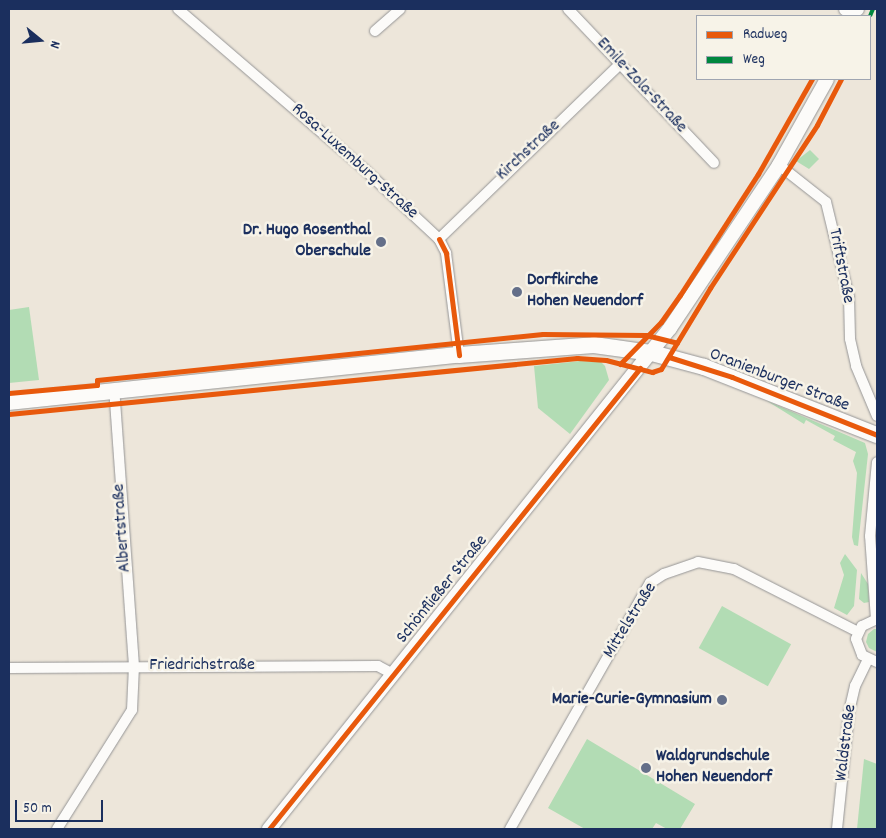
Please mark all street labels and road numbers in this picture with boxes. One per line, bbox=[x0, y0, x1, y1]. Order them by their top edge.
street label: Emile-Zola-Straße bbox=[591, 34, 691, 138]
street label: Rosa-Luxemburg-Straße bbox=[286, 99, 422, 225]
street label: Kirchstraße bbox=[493, 116, 565, 186]
street label: Triftstraße bbox=[822, 227, 858, 305]
street label: Oranienburger Straße bbox=[706, 344, 852, 418]
street label: Albertstraße bbox=[109, 483, 137, 573]
street label: Schönfließer Straße bbox=[393, 531, 493, 649]
street label: Mittelstraße bbox=[599, 579, 663, 663]
street label: Friedrichstraße bbox=[149, 655, 255, 677]
street label: Waldstraße bbox=[832, 703, 862, 783]

